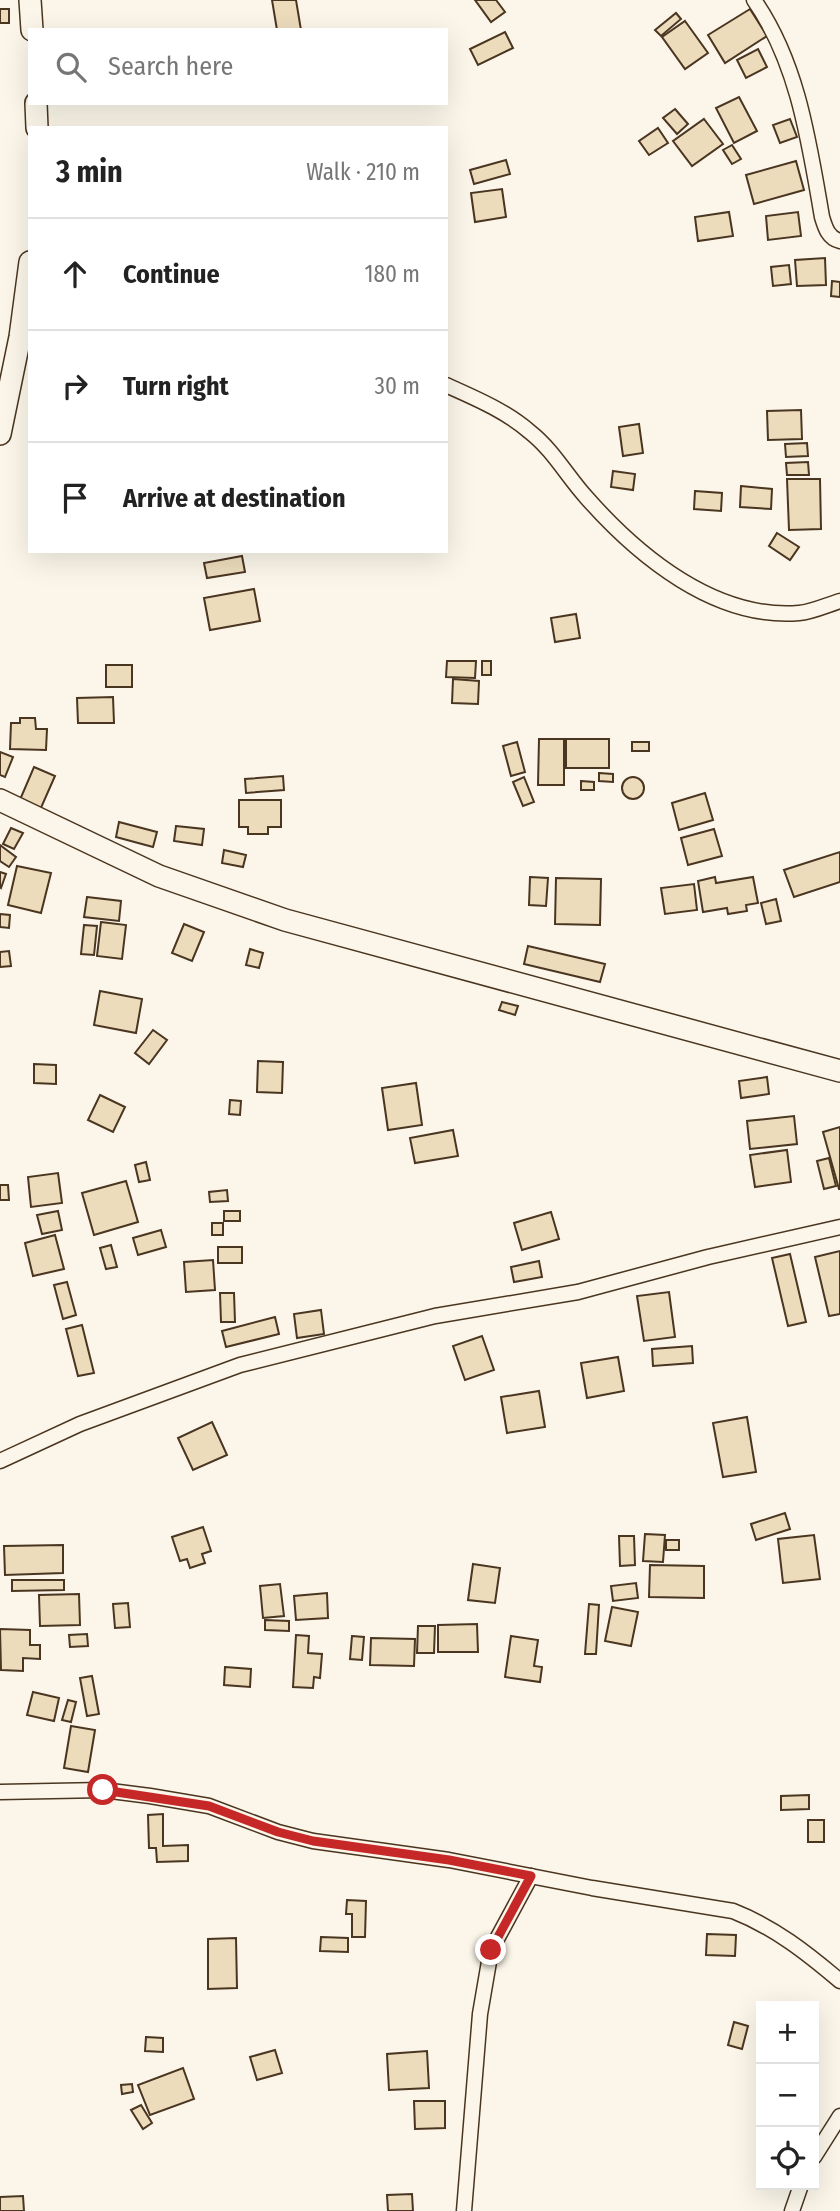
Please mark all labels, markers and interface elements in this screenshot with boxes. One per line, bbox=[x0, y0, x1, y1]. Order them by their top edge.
search box bbox=[28, 28, 448, 105]
icon: search bbox=[52, 48, 90, 86]
text: Search here bbox=[108, 51, 233, 82]
text: 3 min bbox=[56, 154, 123, 190]
text: Walk · 210 m bbox=[306, 158, 420, 186]
icon: ahead bbox=[56, 255, 94, 293]
text: Continue bbox=[123, 259, 220, 290]
text: 180 m bbox=[364, 260, 420, 288]
icon: right bbox=[56, 367, 94, 405]
text: Turn right bbox=[123, 371, 229, 402]
text: 30 m bbox=[375, 372, 420, 400]
icon: arrive bbox=[56, 479, 94, 517]
text: Arrive at destination bbox=[123, 483, 346, 514]
route start bbox=[87, 1774, 118, 1805]
route end bbox=[475, 1934, 506, 1965]
map controls bbox=[756, 2001, 819, 2190]
button: + bbox=[756, 2001, 819, 2064]
button: − bbox=[756, 2064, 819, 2127]
button: locate bbox=[756, 2127, 819, 2190]

